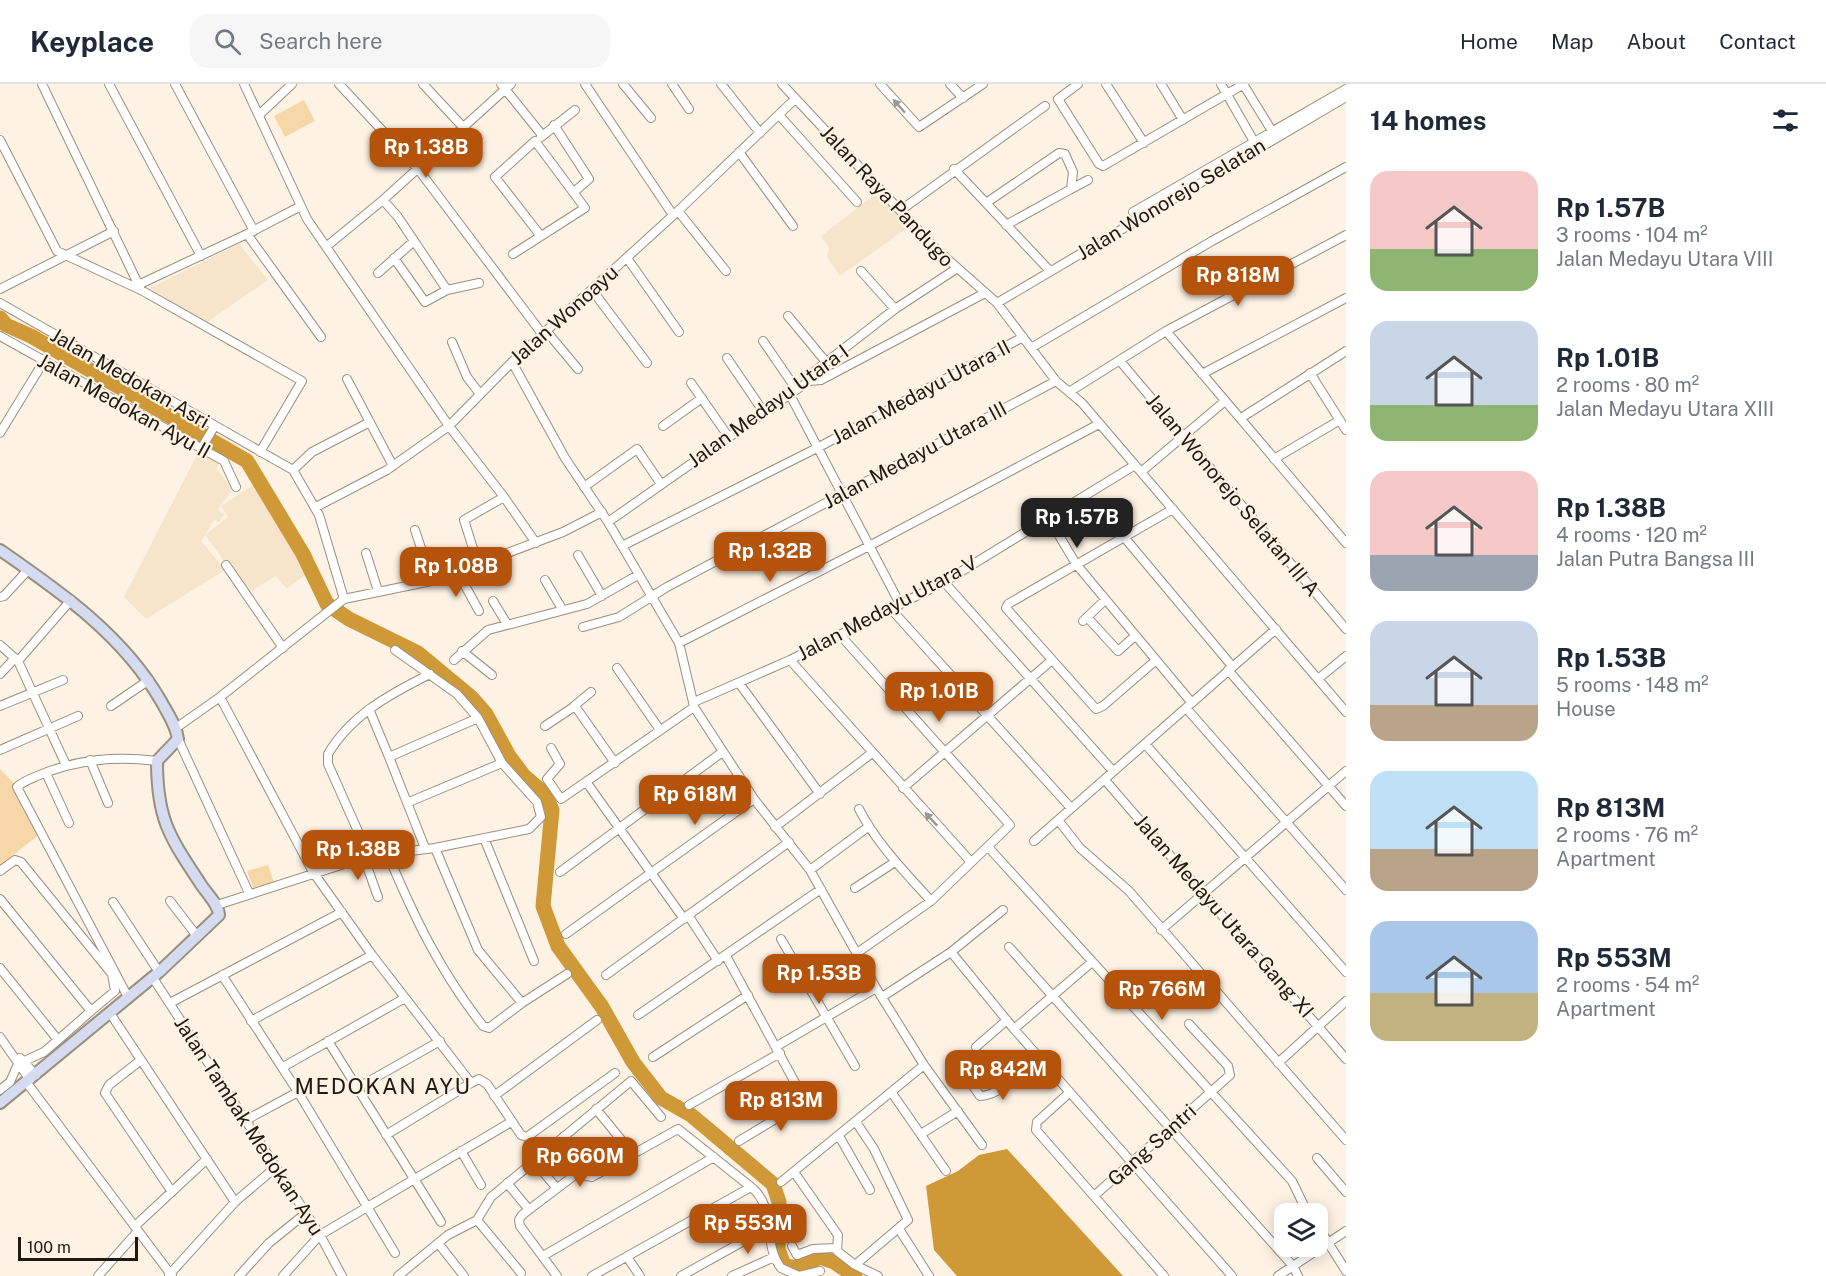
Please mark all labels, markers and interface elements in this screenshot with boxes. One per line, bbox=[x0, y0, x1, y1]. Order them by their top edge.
search box bbox=[190, 14, 610, 68]
text: Keyplace bbox=[30, 25, 154, 58]
icon: search bbox=[211, 25, 244, 58]
text: Search here bbox=[259, 28, 383, 54]
text: Home bbox=[1460, 29, 1518, 54]
text: Map bbox=[1551, 29, 1594, 54]
text: About bbox=[1627, 29, 1686, 54]
text: Contact bbox=[1719, 29, 1796, 54]
one-way arrow bbox=[892, 98, 906, 113]
icon: filters bbox=[1769, 104, 1802, 137]
text: 14 homes bbox=[1370, 105, 1486, 136]
street label: Jalan Raya Pandugo bbox=[815, 120, 959, 272]
pin: Rp 1.38B bbox=[364, 128, 488, 179]
street label: Jalan Wonorejo Selatan bbox=[1072, 133, 1270, 265]
text: Rp 1.38B bbox=[384, 135, 468, 159]
text: Rp 1.57B bbox=[1556, 192, 1665, 223]
icon: home bbox=[1418, 195, 1490, 267]
text: 3 rooms · 104 m² bbox=[1556, 223, 1708, 247]
text: Jalan Medayu Utara VIII bbox=[1556, 247, 1773, 271]
pin: Rp 818M bbox=[1183, 256, 1293, 307]
street label: Jalan Wonoayu bbox=[505, 260, 623, 370]
text: Rp 818M bbox=[1196, 263, 1280, 287]
street label: Jalan Medokan Asri bbox=[46, 323, 214, 433]
street label: Jalan Medayu Utara II bbox=[828, 335, 1014, 449]
street label: Jalan Medayu Utara I bbox=[683, 340, 853, 472]
text: Rp 1.01B bbox=[1556, 342, 1659, 373]
icon: home bbox=[1418, 345, 1490, 417]
street label: Jalan Medokan Ayu II bbox=[33, 348, 215, 464]
text: 2 rooms · 80 m² bbox=[1556, 373, 1699, 397]
street label: Jalan Wonorejo Selatan III A bbox=[1141, 389, 1325, 601]
street label: Jalan Medayu Utara III bbox=[819, 396, 1011, 514]
text: Jalan Medayu Utara XIII bbox=[1556, 397, 1774, 421]
text: Rp 1.38B bbox=[1556, 492, 1666, 523]
icon: home bbox=[1418, 495, 1490, 567]
pin: Rp 1.57B bbox=[1015, 498, 1139, 549]
text: Rp 1.57B bbox=[1035, 505, 1119, 529]
text: 4 rooms · 120 m² bbox=[1556, 523, 1707, 547]
pin: Rp 1.32B bbox=[708, 532, 832, 583]
text: Rp 1.32B bbox=[728, 539, 812, 563]
pin: Rp 1.08B bbox=[394, 547, 518, 598]
text: Jalan Putra Bangsa III bbox=[1556, 547, 1755, 571]
street label: Jalan Medayu Utara V bbox=[793, 550, 981, 666]
text: Rp 1.08B bbox=[414, 554, 498, 578]
text: Rp 1.53B bbox=[1556, 642, 1666, 673]
icon: home bbox=[1418, 645, 1490, 717]
pin: Rp 1.01B bbox=[877, 672, 1001, 723]
text: 5 rooms · 148 m² bbox=[1556, 673, 1709, 697]
text: Rp 1.01B bbox=[899, 679, 979, 703]
text: House bbox=[1556, 697, 1616, 721]
pin: Rp 618M bbox=[640, 775, 750, 826]
text: Rp 618M bbox=[653, 782, 737, 806]
text: Rp 813M bbox=[1556, 792, 1665, 823]
icon: home bbox=[1418, 795, 1490, 867]
street label: Jalan Medayu Utara Gang XI bbox=[1129, 809, 1319, 1023]
one-way arrow bbox=[925, 812, 938, 827]
text: 2 rooms · 76 m² bbox=[1556, 823, 1698, 847]
pin: Rp 1.38B bbox=[296, 830, 420, 881]
text: Rp 1.38B bbox=[316, 837, 400, 861]
text: Apartment bbox=[1556, 847, 1656, 871]
text: Rp 553M bbox=[1556, 942, 1672, 973]
icon: home bbox=[1418, 945, 1490, 1017]
pin: Rp 1.53B bbox=[757, 954, 881, 1005]
text: Rp 1.53B bbox=[777, 961, 861, 985]
pin: Rp 766M bbox=[1107, 970, 1217, 1021]
text: 2 rooms · 54 m² bbox=[1556, 973, 1699, 997]
text: Rp 766M bbox=[1118, 977, 1206, 1001]
text: Apartment bbox=[1556, 997, 1656, 1021]
street label: Jalan Tambak Medokan Ayu bbox=[169, 1012, 329, 1240]
pin: Rp 842M bbox=[948, 1050, 1058, 1101]
text: Rp 842M bbox=[959, 1057, 1047, 1081]
district label: MEDOKAN AYU bbox=[295, 1073, 471, 1099]
pin: Rp 813M bbox=[726, 1081, 836, 1132]
text: Rp 813M bbox=[739, 1088, 823, 1112]
street label: Gang Santri bbox=[1103, 1099, 1201, 1191]
pin: Rp 660M bbox=[525, 1137, 635, 1188]
text: Rp 660M bbox=[536, 1144, 624, 1168]
map controls bbox=[1274, 1203, 1328, 1257]
button: layers bbox=[1274, 1203, 1328, 1257]
pin: Rp 553M bbox=[693, 1204, 803, 1255]
text: Rp 553M bbox=[703, 1211, 793, 1235]
scale bar bbox=[18, 1234, 138, 1262]
text: 100 m bbox=[27, 1238, 71, 1257]

